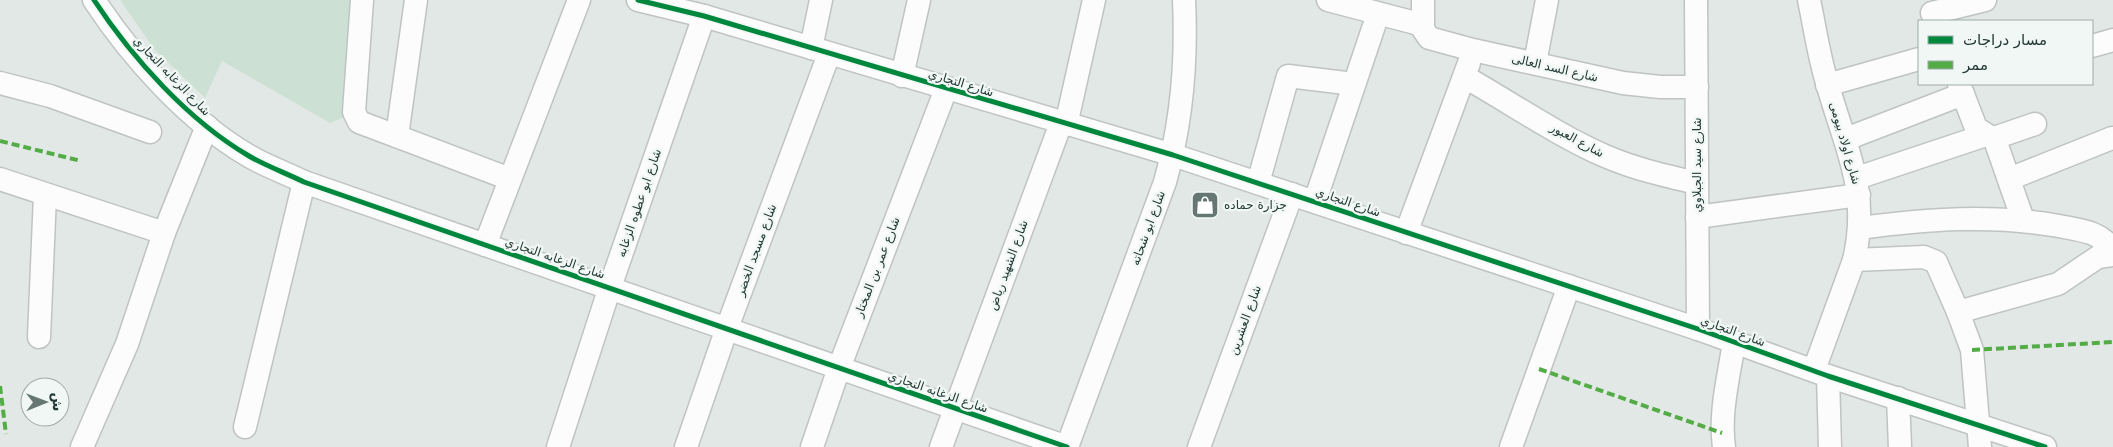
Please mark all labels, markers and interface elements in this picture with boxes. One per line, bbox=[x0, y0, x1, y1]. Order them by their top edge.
legend bbox=[1918, 20, 2093, 85]
text: مسار دراجات bbox=[1963, 31, 2047, 49]
street label: شارع الزغابه التجاري bbox=[130, 33, 213, 119]
street label: شارع السد العالى bbox=[1510, 51, 1600, 86]
text: ممر bbox=[1962, 56, 1988, 74]
street label: شارع التجاري bbox=[926, 66, 995, 101]
street label: شارع اولاد بيومى bbox=[1826, 100, 1863, 186]
street label: شارع سيد الجبلاوي bbox=[1690, 118, 1705, 212]
street label: شارع العبور bbox=[1546, 120, 1606, 161]
street label: شارع ابو عطوه الزغابه bbox=[614, 147, 665, 259]
street label: شارع التجاري bbox=[1313, 184, 1382, 221]
street label: شارع ابو شحاته bbox=[1128, 189, 1169, 268]
shop icon: جزارة حماده bbox=[1190, 190, 1220, 220]
place label: جزارة حماده bbox=[1224, 198, 1287, 213]
street label: شارع مسجد الخضر bbox=[732, 202, 780, 299]
street label: شارع عمر بن المختار bbox=[851, 215, 903, 320]
street label: شارع الشهيد رياض bbox=[985, 218, 1032, 312]
street label: شارع الزغابه التجاري bbox=[503, 234, 607, 283]
street label: شارع العشرين bbox=[1226, 283, 1265, 357]
street label: شارع التجاري bbox=[1698, 313, 1767, 350]
street label: شارع الزغابه التجاري bbox=[886, 368, 990, 417]
north arrow bbox=[20, 377, 70, 427]
text: ش bbox=[50, 392, 66, 412]

